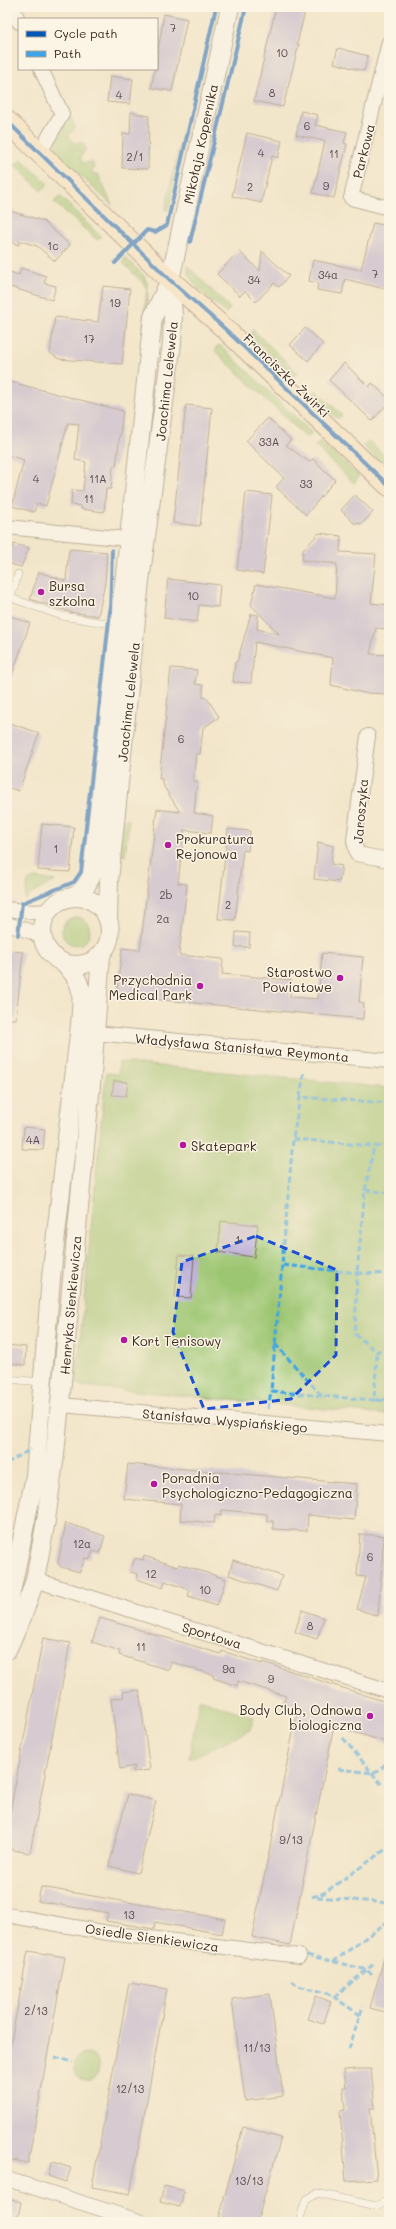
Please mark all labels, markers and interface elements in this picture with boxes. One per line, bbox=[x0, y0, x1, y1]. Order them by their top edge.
legend bbox=[18, 18, 158, 70]
house number: 7 bbox=[170, 20, 176, 35]
text: Cycle path bbox=[54, 25, 117, 41]
text: Path bbox=[54, 45, 81, 61]
house number: 10 bbox=[276, 45, 288, 60]
street label: Mikołaja Kopernika bbox=[179, 83, 221, 205]
house number: 8 bbox=[269, 85, 276, 100]
house number: 4 bbox=[116, 87, 123, 102]
house number: 6 bbox=[304, 118, 310, 133]
street label: Parkowa bbox=[348, 122, 378, 180]
house number: 4 bbox=[258, 145, 265, 160]
house number: 11 bbox=[329, 146, 339, 161]
house number: 2/1 bbox=[127, 149, 143, 164]
house number: 9 bbox=[323, 178, 330, 193]
house number: 2 bbox=[247, 179, 253, 194]
house number: 1c bbox=[47, 238, 59, 253]
house number: 7 bbox=[372, 266, 378, 281]
house number: 34a bbox=[318, 267, 338, 282]
house number: 34 bbox=[248, 272, 261, 287]
house number: 19 bbox=[109, 295, 121, 310]
street label: Joachima Lelewela bbox=[151, 320, 181, 442]
street label: Franciszka Żwirki bbox=[240, 329, 334, 421]
house number: 17 bbox=[83, 331, 95, 346]
house number: 33A bbox=[259, 434, 279, 449]
house number: 4 bbox=[33, 471, 40, 486]
house number: 11A bbox=[89, 471, 107, 486]
house number: 33 bbox=[300, 476, 313, 491]
house number: 11 bbox=[84, 491, 94, 506]
place label: Bursa szkolna bbox=[49, 577, 96, 609]
marker: Bursa szkolna bbox=[36, 587, 46, 597]
house number: 10 bbox=[187, 588, 199, 603]
street label: Joachima Lelewela bbox=[113, 641, 143, 763]
house number: 6 bbox=[178, 731, 184, 746]
street label: Jaroszyka bbox=[349, 778, 371, 844]
place label: Prokuratura Rejonowa bbox=[176, 830, 254, 862]
marker: Prokuratura Rejonowa bbox=[163, 840, 173, 850]
house number: 1 bbox=[54, 841, 58, 856]
house number: 2b bbox=[159, 887, 173, 902]
house number: 2 bbox=[225, 897, 231, 912]
house number: 2a bbox=[157, 911, 170, 926]
place label: Starostwo Powiatowe bbox=[263, 963, 332, 995]
place label: Przychodnia Medical Park bbox=[109, 971, 192, 1003]
marker: Starostwo Powiatowe bbox=[335, 973, 345, 983]
marker: Przychodnia Medical Park bbox=[195, 981, 205, 991]
street label: Władysława Stanisława Reymonta bbox=[134, 1029, 350, 1065]
house number: 4A bbox=[26, 1132, 40, 1147]
place label: Skatepark bbox=[191, 1137, 257, 1154]
marker: Skatepark bbox=[178, 1140, 188, 1150]
house number: 1 bbox=[236, 1232, 240, 1247]
street label: Henryka Sienkiewicza bbox=[55, 1235, 85, 1375]
place label: Kort Tenisowy bbox=[132, 1332, 222, 1349]
marker: Kort Tenisowy bbox=[119, 1335, 129, 1345]
street label: Stanisława Wyspiańskiego bbox=[142, 1404, 308, 1436]
place label: Poradnia Psychologiczno-Pedagogiczna bbox=[162, 1469, 353, 1501]
marker: Poradnia Psychologiczno-Pedagogiczna bbox=[149, 1479, 159, 1489]
house number: 12a bbox=[73, 1536, 91, 1551]
house number: 6 bbox=[367, 1549, 373, 1564]
house number: 12 bbox=[145, 1566, 157, 1581]
house number: 10 bbox=[199, 1582, 211, 1597]
street label: Sportowa bbox=[180, 1618, 244, 1652]
house number: 8 bbox=[307, 1618, 314, 1633]
house number: 11 bbox=[136, 1639, 146, 1654]
house number: 9a bbox=[222, 1661, 236, 1676]
house number: 9 bbox=[268, 1671, 275, 1686]
place label: Body Club, Odnowa biologiczna bbox=[239, 1701, 362, 1733]
marker: Body Club, Odnowa biologiczna bbox=[365, 1711, 375, 1721]
house number: 9/13 bbox=[279, 1832, 303, 1847]
house number: 13 bbox=[123, 1907, 135, 1922]
street label: Osiedle Sienkiewicza bbox=[84, 1919, 220, 1955]
house number: 2/13 bbox=[24, 2003, 48, 2018]
house number: 11/13 bbox=[244, 2040, 271, 2055]
house number: 12/13 bbox=[116, 2081, 145, 2096]
house number: 13/13 bbox=[235, 2173, 264, 2188]

